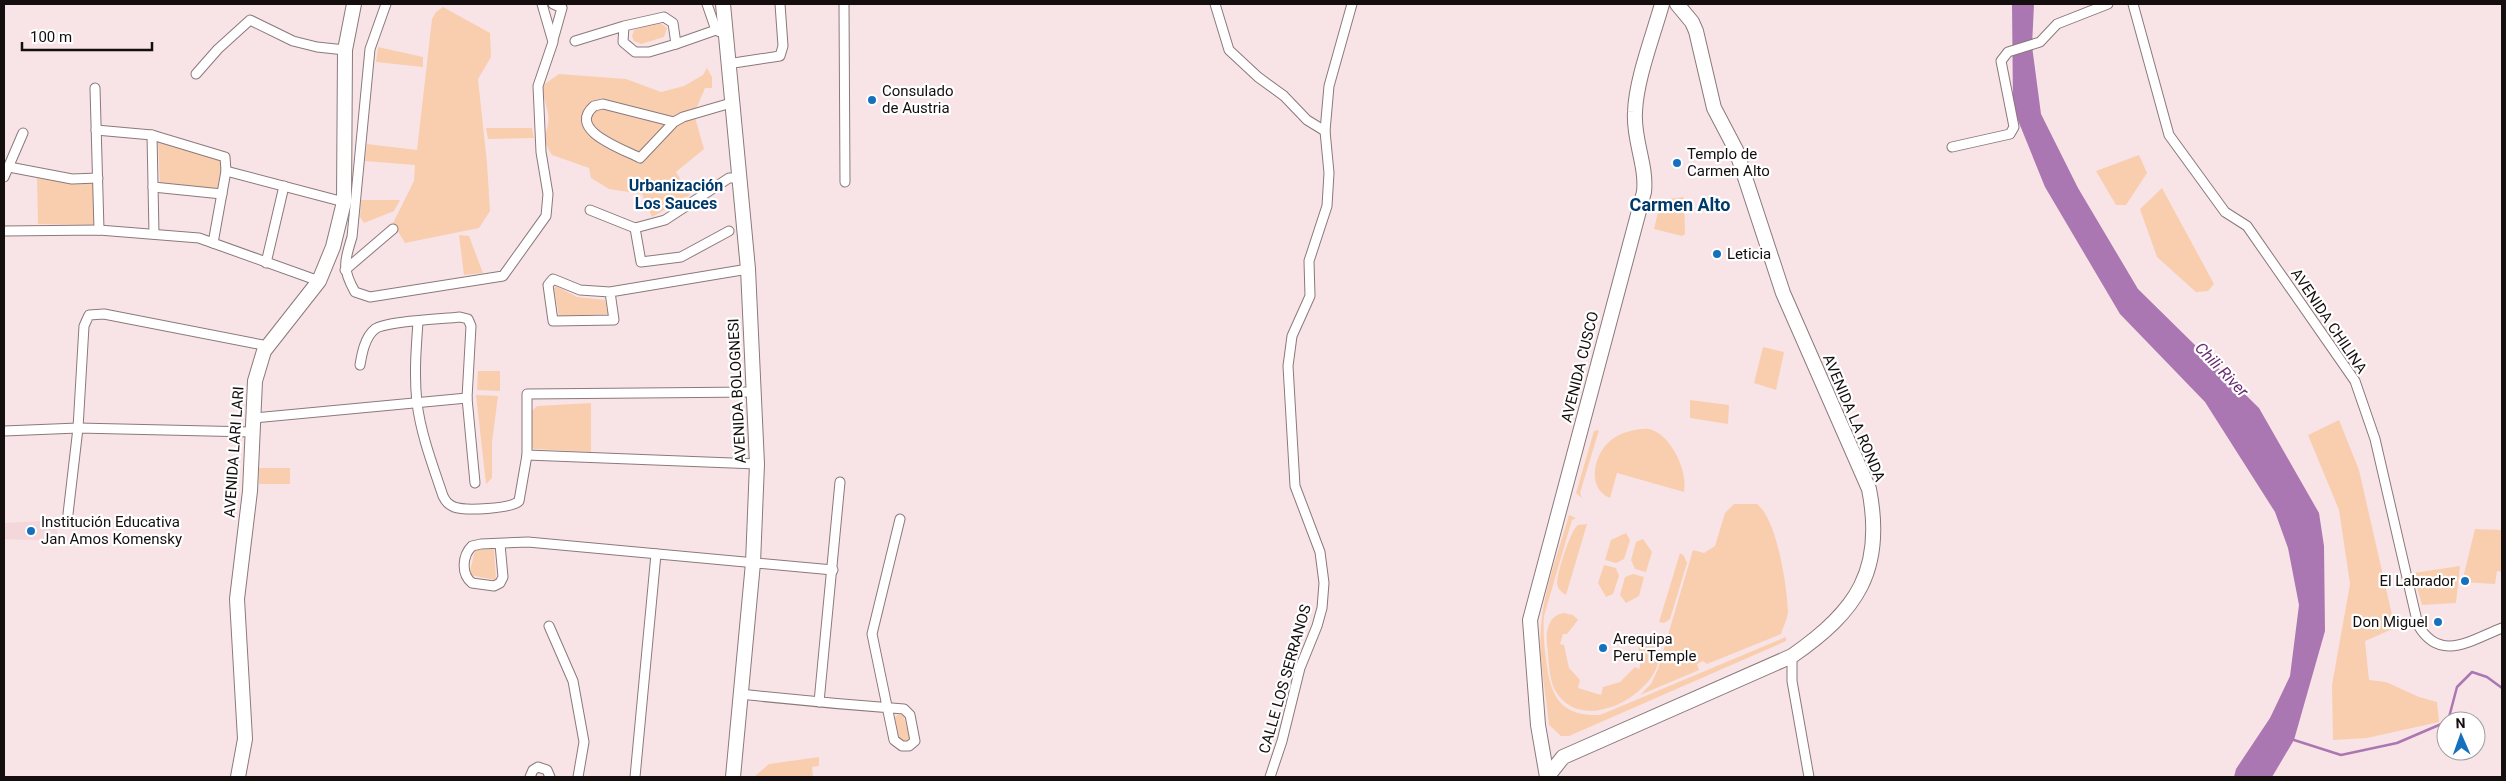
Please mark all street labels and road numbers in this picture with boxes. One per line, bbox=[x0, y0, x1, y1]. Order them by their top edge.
street label: AVENIDA CHILINA bbox=[2287, 265, 2371, 377]
street label: AVENIDA CUSCO bbox=[1558, 310, 1602, 424]
street label: AVENIDA BOLOGNESI bbox=[724, 318, 750, 464]
street label: AVENIDA LA RONDA bbox=[1819, 352, 1889, 485]
street label: AVENIDA LARI LARI bbox=[220, 386, 248, 518]
street label: CALLE LOS SERRANOS bbox=[1255, 602, 1315, 756]

